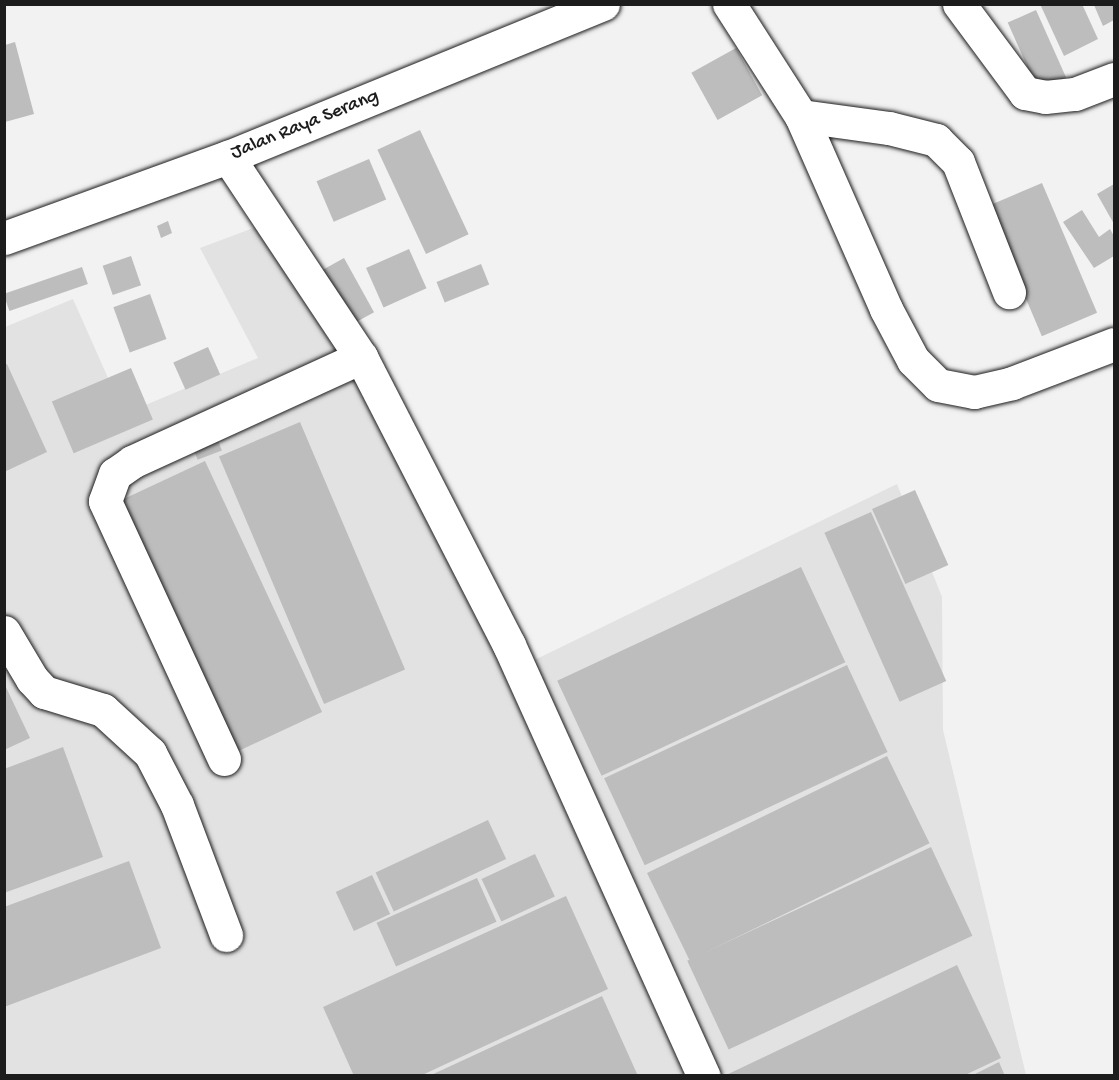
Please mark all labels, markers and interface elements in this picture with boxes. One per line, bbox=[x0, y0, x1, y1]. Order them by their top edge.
street label: Jalan Raya Serang bbox=[228, 84, 382, 166]

